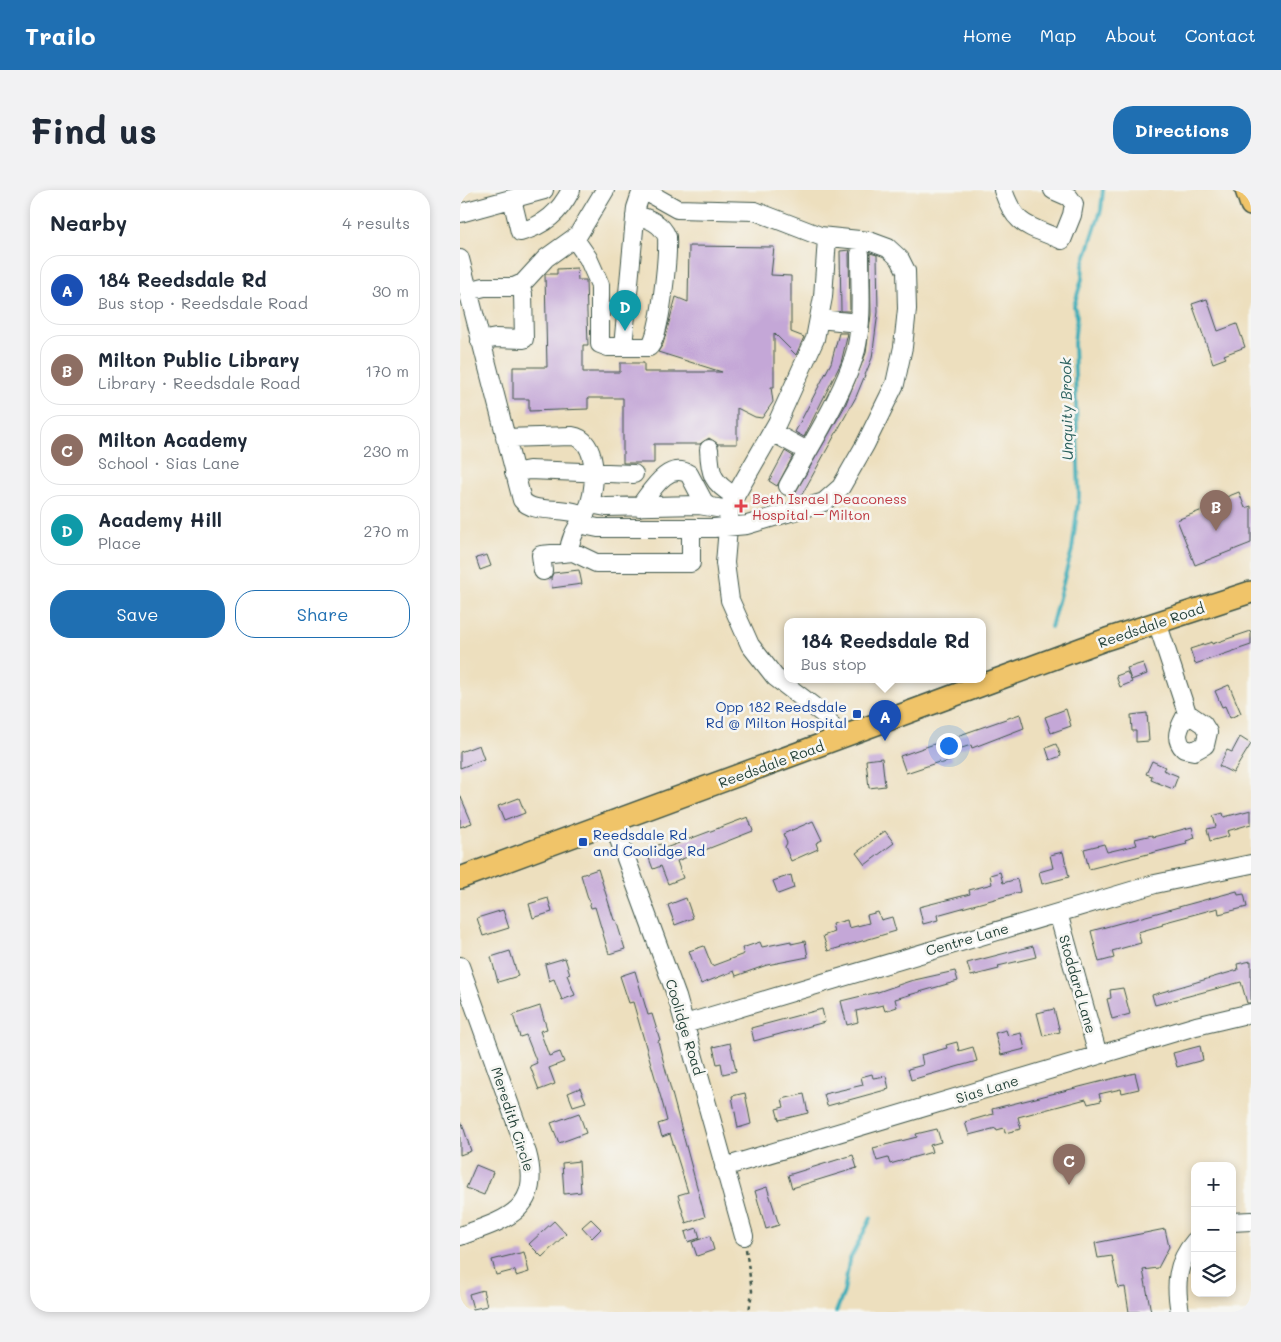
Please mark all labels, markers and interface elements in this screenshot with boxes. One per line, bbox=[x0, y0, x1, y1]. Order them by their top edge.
text: Trailo bbox=[25, 20, 96, 51]
text: Home bbox=[963, 23, 1012, 47]
text: Map bbox=[1040, 23, 1076, 47]
text: About bbox=[1104, 23, 1157, 47]
text: Contact bbox=[1185, 23, 1256, 47]
button: Directions bbox=[1113, 106, 1251, 154]
text: Find us bbox=[30, 107, 157, 153]
text: Nearby bbox=[50, 209, 127, 236]
text: 4 results bbox=[342, 212, 410, 233]
text: 184 Reedsdale Rd bbox=[98, 267, 267, 292]
text: A bbox=[61, 280, 73, 301]
text: 30 m bbox=[372, 280, 409, 301]
pin: D bbox=[609, 290, 641, 331]
text: Bus stop · Reedsdale Road bbox=[98, 292, 308, 313]
text: Milton Public Library bbox=[98, 347, 300, 372]
water label: Unquity Brook bbox=[1055, 357, 1077, 460]
text: B bbox=[62, 360, 72, 381]
text: 170 m bbox=[365, 360, 409, 381]
text: Library · Reedsdale Road bbox=[98, 372, 300, 393]
text: Milton Academy bbox=[98, 427, 248, 452]
text: C bbox=[61, 440, 73, 461]
text: 230 m bbox=[363, 440, 409, 461]
text: School · Sias Lane bbox=[98, 452, 240, 473]
place label: Beth Israel Deaconess Hospital – Milton bbox=[752, 489, 907, 524]
pin: B bbox=[1200, 490, 1232, 531]
marker: Beth Israel Deaconess Hospital – Milton bbox=[734, 499, 748, 513]
text: Academy Hill bbox=[98, 507, 222, 532]
text: D bbox=[61, 520, 73, 541]
text: 270 m bbox=[363, 520, 409, 541]
text: Place bbox=[98, 532, 141, 553]
button: Save bbox=[50, 590, 225, 638]
button: Share bbox=[235, 590, 410, 638]
street label: Reedsdale Road bbox=[1095, 598, 1207, 652]
popup bbox=[784, 618, 986, 683]
text: 184 Reedsdale Rd bbox=[801, 628, 969, 653]
text: Bus stop bbox=[801, 653, 866, 674]
place label: Opp 182 Reedsdale Rd @ Milton Hospital bbox=[706, 697, 847, 732]
pin: A bbox=[869, 700, 901, 741]
marker: Opp 182 Reedsdale Rd @ Milton Hospital bbox=[851, 708, 863, 720]
your location bbox=[936, 733, 962, 759]
street label: Reedsdale Road bbox=[716, 736, 827, 792]
place label: Reedsdale Rd and Coolidge Rd bbox=[593, 825, 705, 860]
marker: Reedsdale Rd and Coolidge Rd bbox=[577, 836, 589, 848]
street label: Centre Lane bbox=[923, 918, 1011, 960]
street label: Stoddard Lane bbox=[1055, 932, 1101, 1036]
street label: Coolidge Road bbox=[661, 977, 709, 1077]
street label: Meredith Circle bbox=[487, 1064, 539, 1174]
street label: Sias Lane bbox=[953, 1070, 1021, 1108]
pin: C bbox=[1053, 1144, 1085, 1185]
map controls bbox=[1191, 1162, 1236, 1297]
button: + bbox=[1191, 1162, 1236, 1207]
button: − bbox=[1191, 1207, 1236, 1252]
button: layers bbox=[1191, 1252, 1236, 1297]

